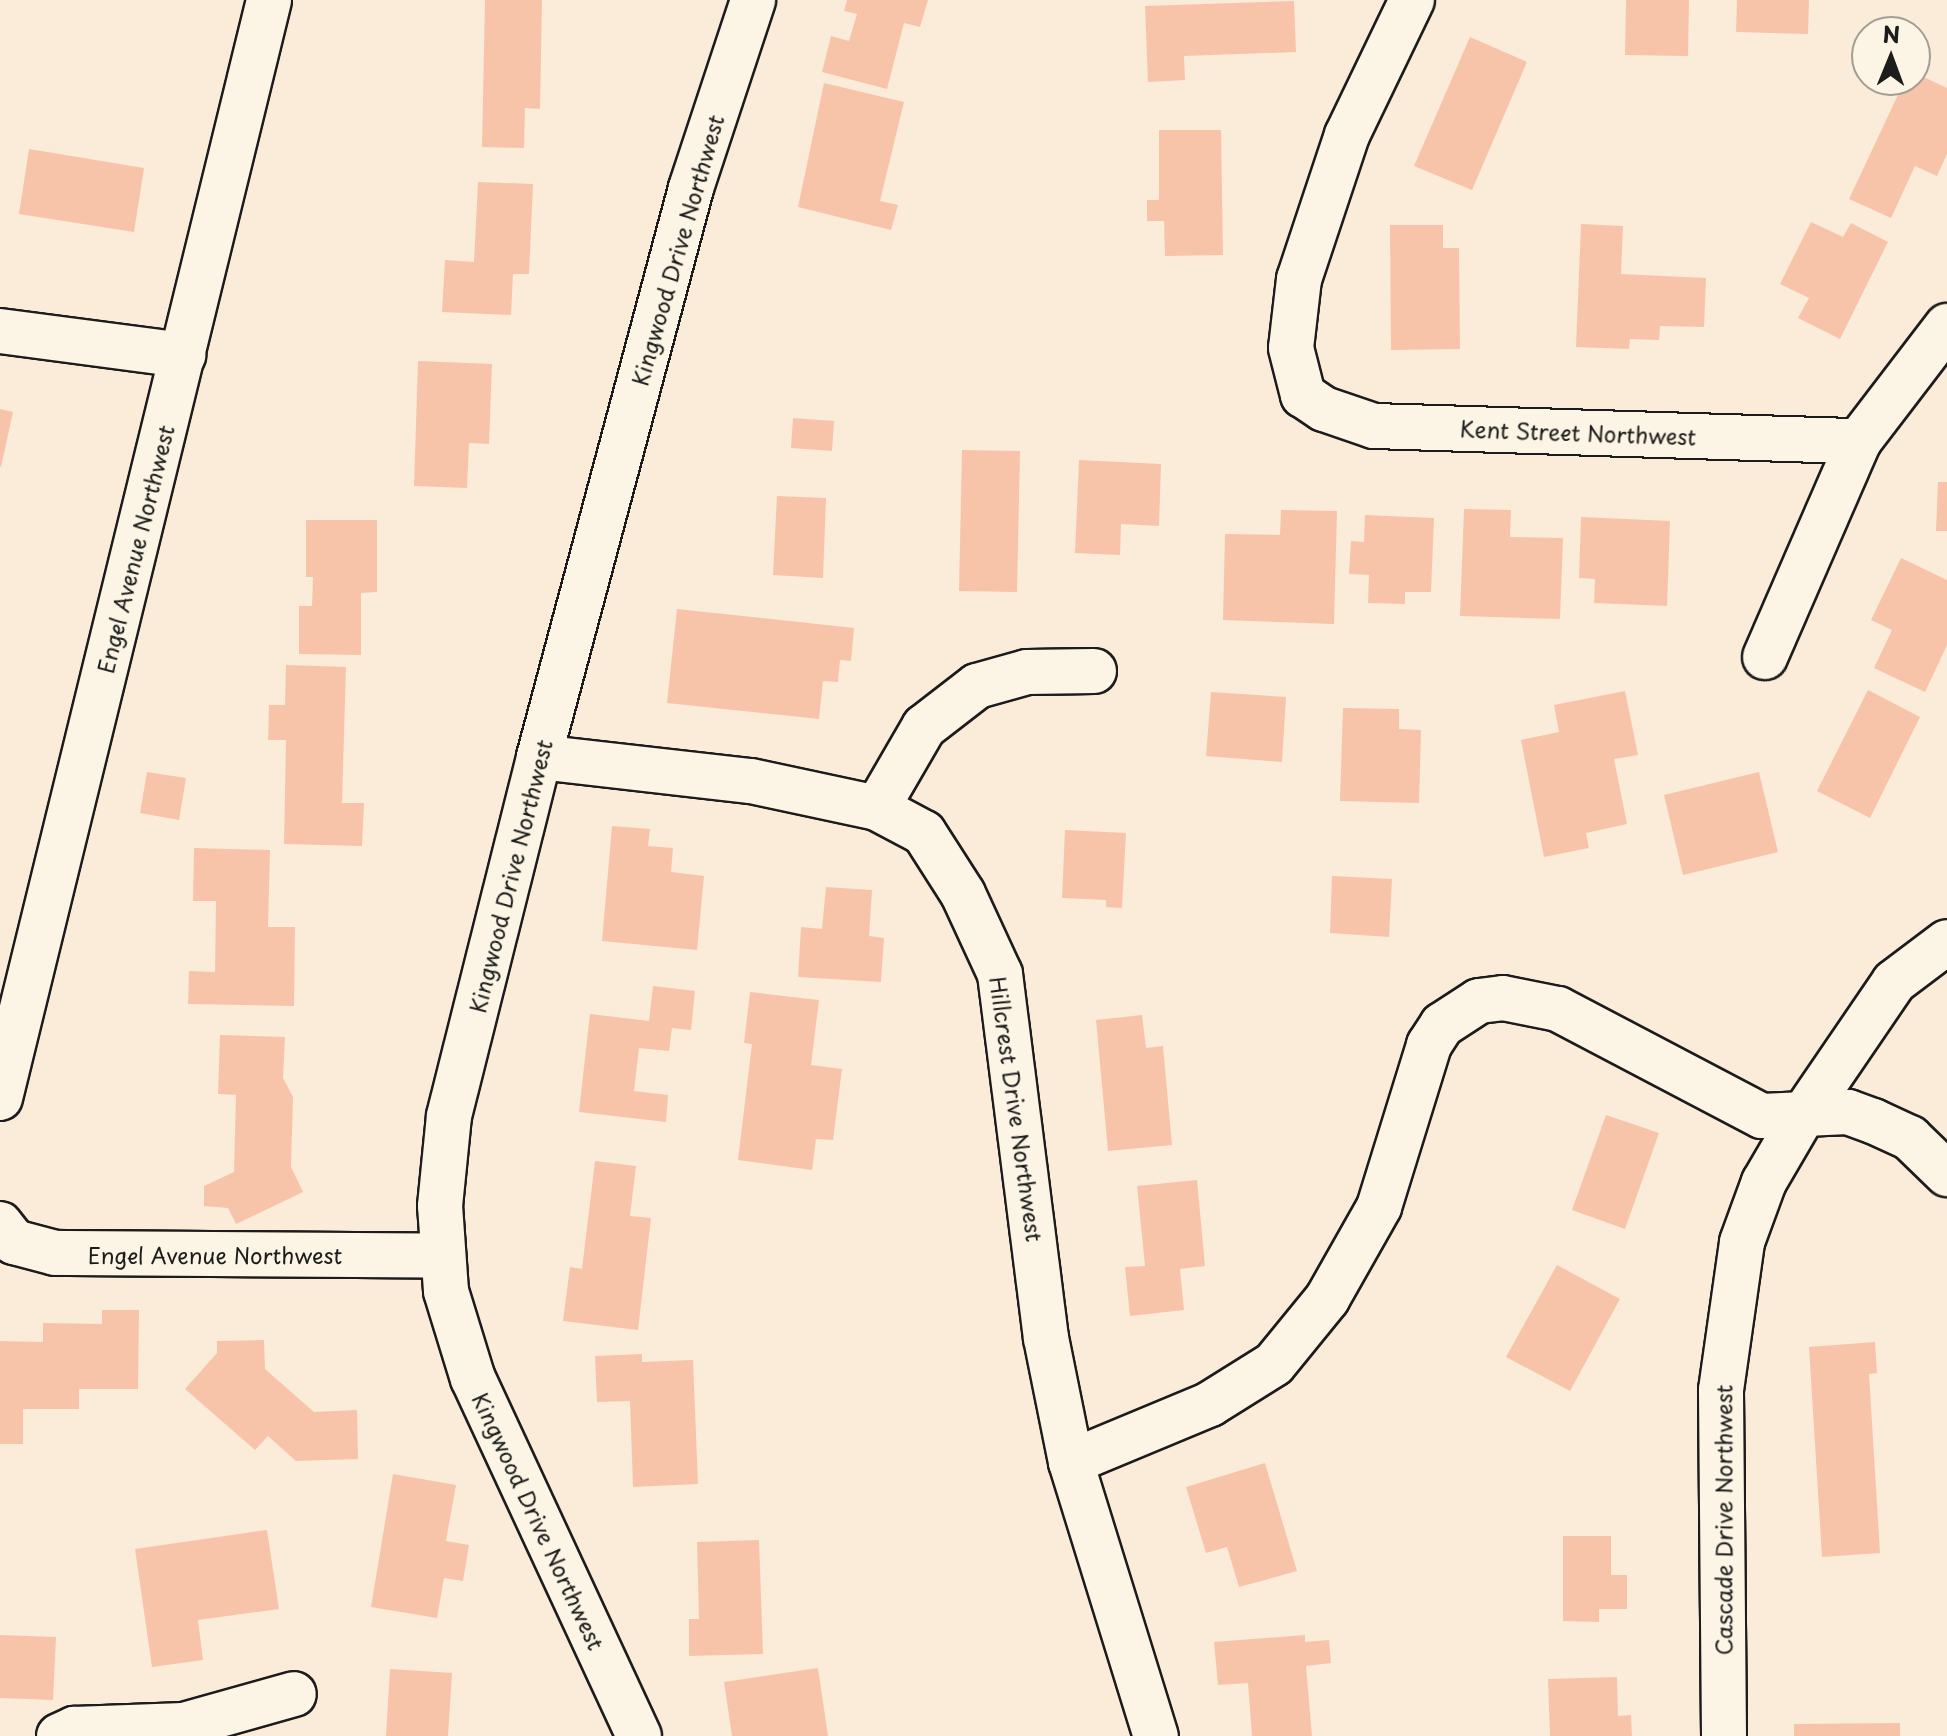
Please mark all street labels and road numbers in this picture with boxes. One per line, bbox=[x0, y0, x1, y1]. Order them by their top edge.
street label: Kingwood Drive Northwest bbox=[626, 112, 728, 388]
street label: Kent Street Northwest bbox=[1459, 415, 1697, 449]
street label: Engel Avenue Northwest bbox=[91, 422, 179, 676]
street label: Kingwood Drive Northwest bbox=[463, 737, 557, 1015]
street label: Hillcrest Drive Northwest bbox=[985, 975, 1049, 1243]
street label: Engel Avenue Northwest bbox=[87, 1242, 343, 1268]
street label: Cascade Drive Northwest bbox=[1710, 1385, 1736, 1655]
street label: Kingwood Drive Northwest bbox=[468, 1388, 610, 1654]

